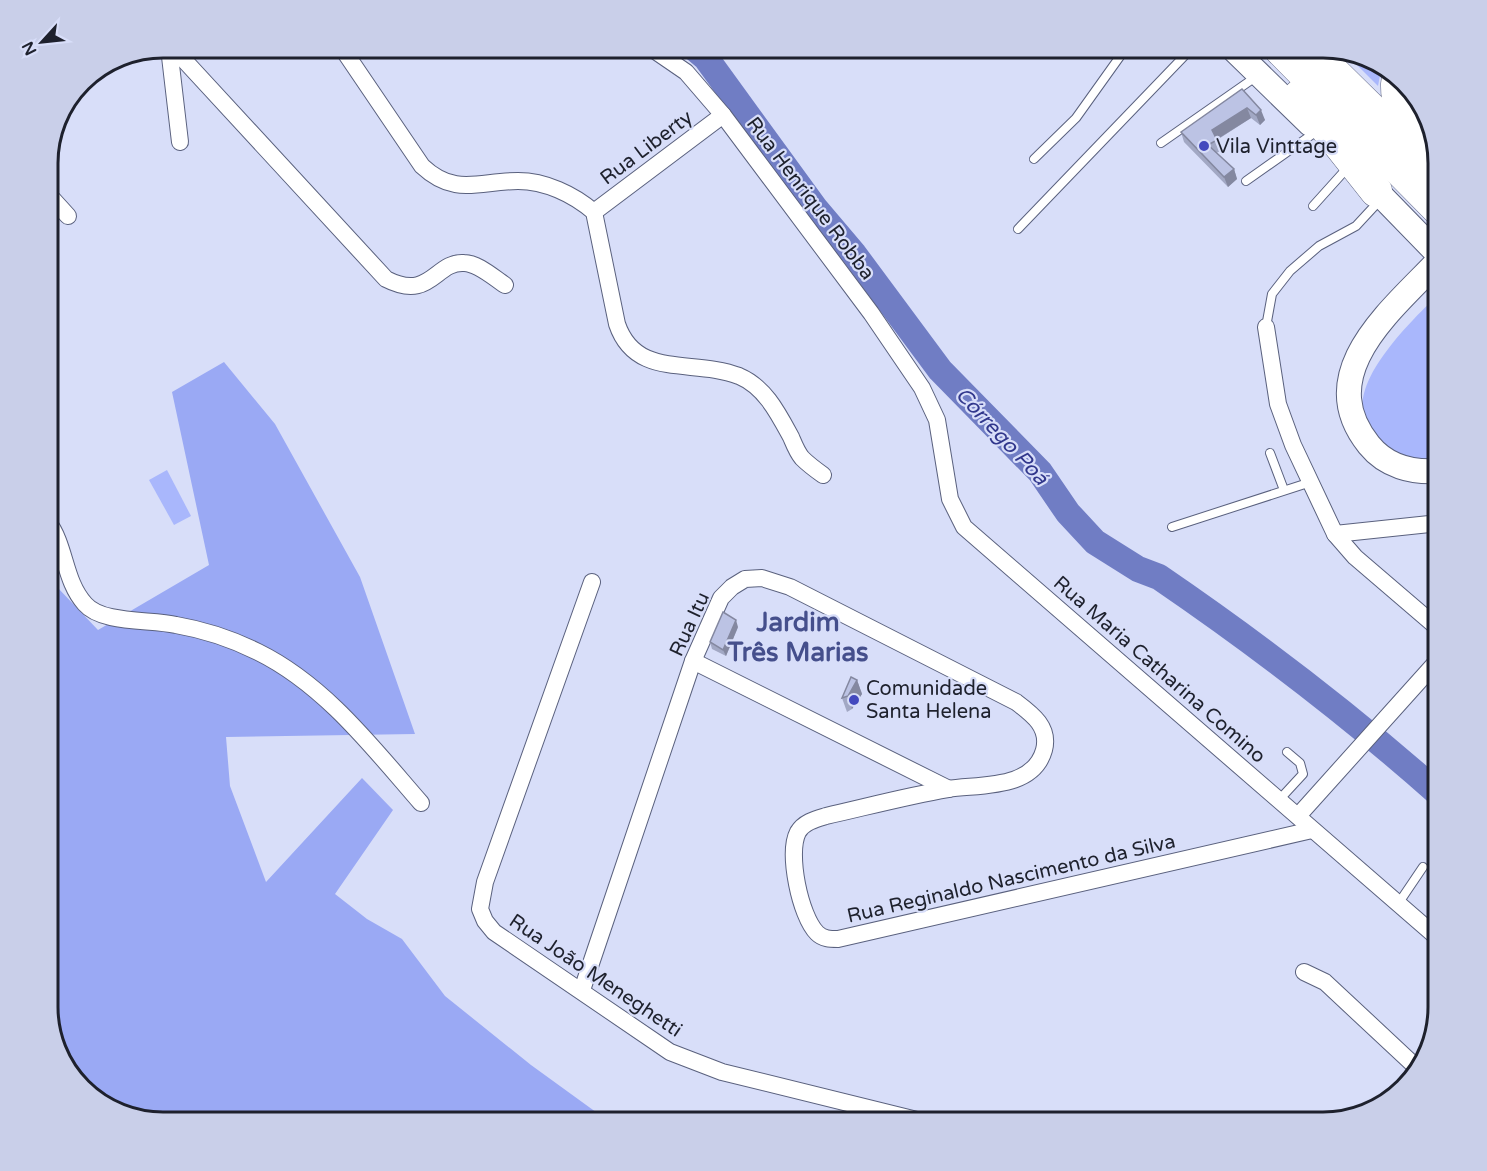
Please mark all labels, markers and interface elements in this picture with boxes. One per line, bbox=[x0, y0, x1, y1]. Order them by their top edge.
north arrow bbox=[12, 12, 72, 72]
text: N bbox=[18, 38, 41, 59]
street label: Rua Liberty bbox=[596, 105, 698, 190]
street label: Rua Henrique Robba bbox=[741, 112, 879, 285]
place label: Vila Vinttage bbox=[1216, 135, 1337, 159]
marker: Vila Vinttage bbox=[1197, 139, 1211, 153]
water label: Córrego Poá bbox=[950, 382, 1054, 491]
street label: Rua Maria Catharina Comino bbox=[1048, 571, 1270, 768]
street label: Rua Itu bbox=[665, 588, 715, 660]
district label: Jardim Três Marias bbox=[726, 607, 869, 668]
place label: Comunidade Santa Helena bbox=[866, 677, 991, 724]
marker: Comunidade Santa Helena bbox=[847, 693, 861, 707]
street label: Rua Reginaldo Nascimento da Silva bbox=[845, 829, 1178, 928]
street label: Rua João Meneghetti bbox=[505, 909, 686, 1043]

